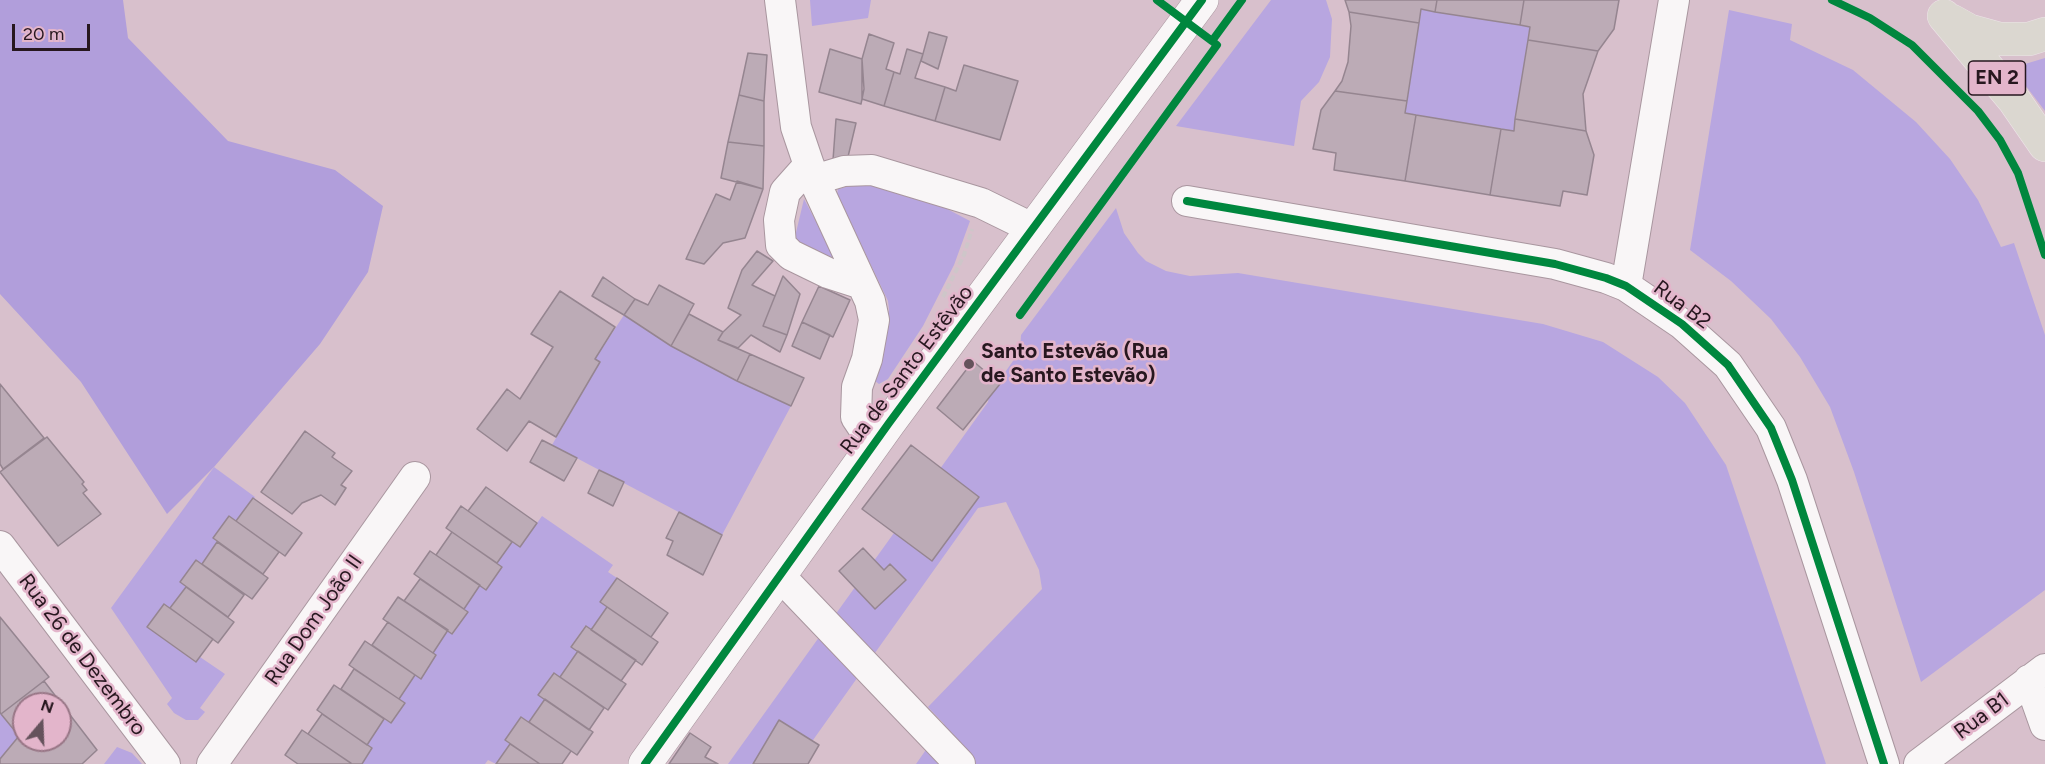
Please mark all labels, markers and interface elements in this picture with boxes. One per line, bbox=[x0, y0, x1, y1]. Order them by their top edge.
scale bar bbox=[15, 12, 93, 50]
text: 20 m bbox=[23, 23, 64, 45]
road number: EN 2 bbox=[1968, 61, 2026, 95]
street label: Rua B2 bbox=[1648, 275, 1716, 335]
street label: Rua de Santo Estêvão bbox=[835, 280, 979, 460]
place label: Santo Estevão (Rua de Santo Estevão) bbox=[981, 339, 1168, 389]
marker: Santo Estevão (Rua de Santo Estevão) bbox=[962, 357, 976, 371]
street label: Rua Dom João II bbox=[260, 550, 368, 690]
street label: Rua 26 de Dezembro bbox=[13, 569, 151, 741]
street label: Rua B1 bbox=[1950, 687, 2014, 745]
north arrow bbox=[12, 692, 72, 752]
text: N bbox=[38, 695, 56, 717]

